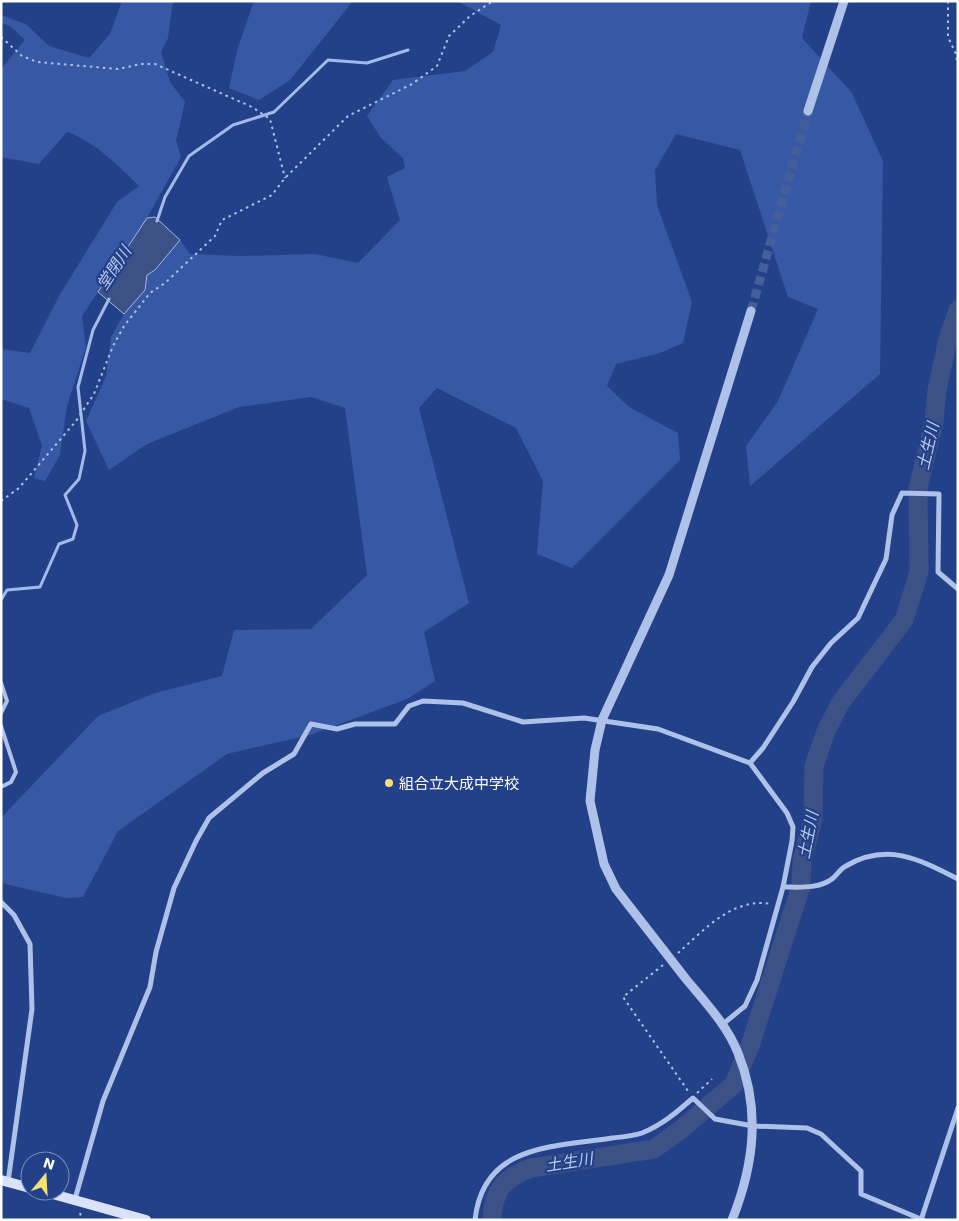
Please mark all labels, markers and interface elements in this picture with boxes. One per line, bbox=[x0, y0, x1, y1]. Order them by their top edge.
water label: 堂閉川 bbox=[91, 240, 138, 294]
water label: 土生川 bbox=[911, 418, 945, 472]
place label: 組合立大成中学校 bbox=[399, 773, 519, 794]
marker: 組合立大成中学校 bbox=[383, 777, 395, 789]
water label: 土生川 bbox=[792, 807, 824, 861]
water label: 土生川 bbox=[543, 1147, 596, 1177]
north arrow bbox=[20, 1151, 70, 1201]
text: N bbox=[41, 1152, 57, 1175]

